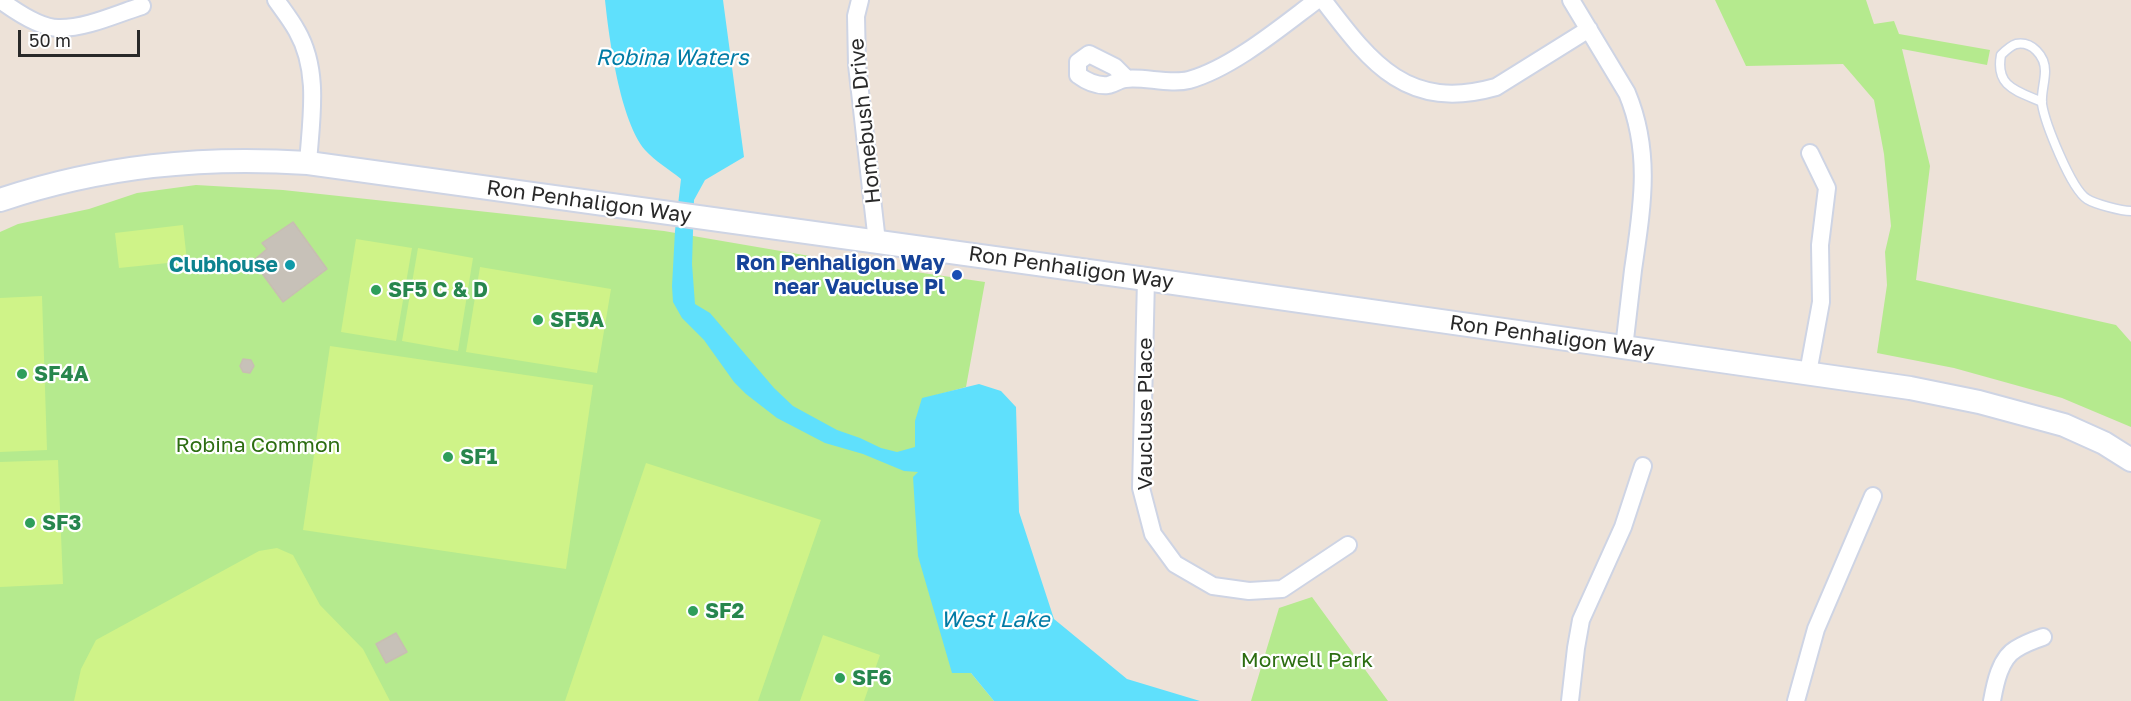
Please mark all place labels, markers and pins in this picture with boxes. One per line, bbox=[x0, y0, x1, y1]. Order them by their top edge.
place label: Ron Penhaligon Way near Vaucluse Pl bbox=[736, 250, 945, 300]
place label: Clubhouse bbox=[169, 252, 278, 278]
marker: Clubhouse bbox=[283, 258, 297, 272]
marker: Ron Penhaligon Way near Vaucluse Pl bbox=[950, 268, 964, 282]
place label: SF5 C & D bbox=[388, 277, 488, 303]
marker: SF5 C & D bbox=[369, 283, 383, 297]
place label: SF5A bbox=[550, 307, 604, 333]
marker: SF5A bbox=[531, 313, 545, 327]
place label: SF4A bbox=[34, 361, 89, 387]
marker: SF4A bbox=[15, 367, 29, 381]
place label: SF1 bbox=[460, 444, 497, 470]
marker: SF1 bbox=[441, 450, 455, 464]
place label: SF3 bbox=[42, 510, 81, 536]
marker: SF3 bbox=[23, 516, 37, 530]
place label: SF2 bbox=[705, 598, 744, 624]
marker: SF2 bbox=[686, 604, 700, 618]
place label: SF6 bbox=[852, 665, 892, 691]
marker: SF6 bbox=[833, 671, 847, 685]

